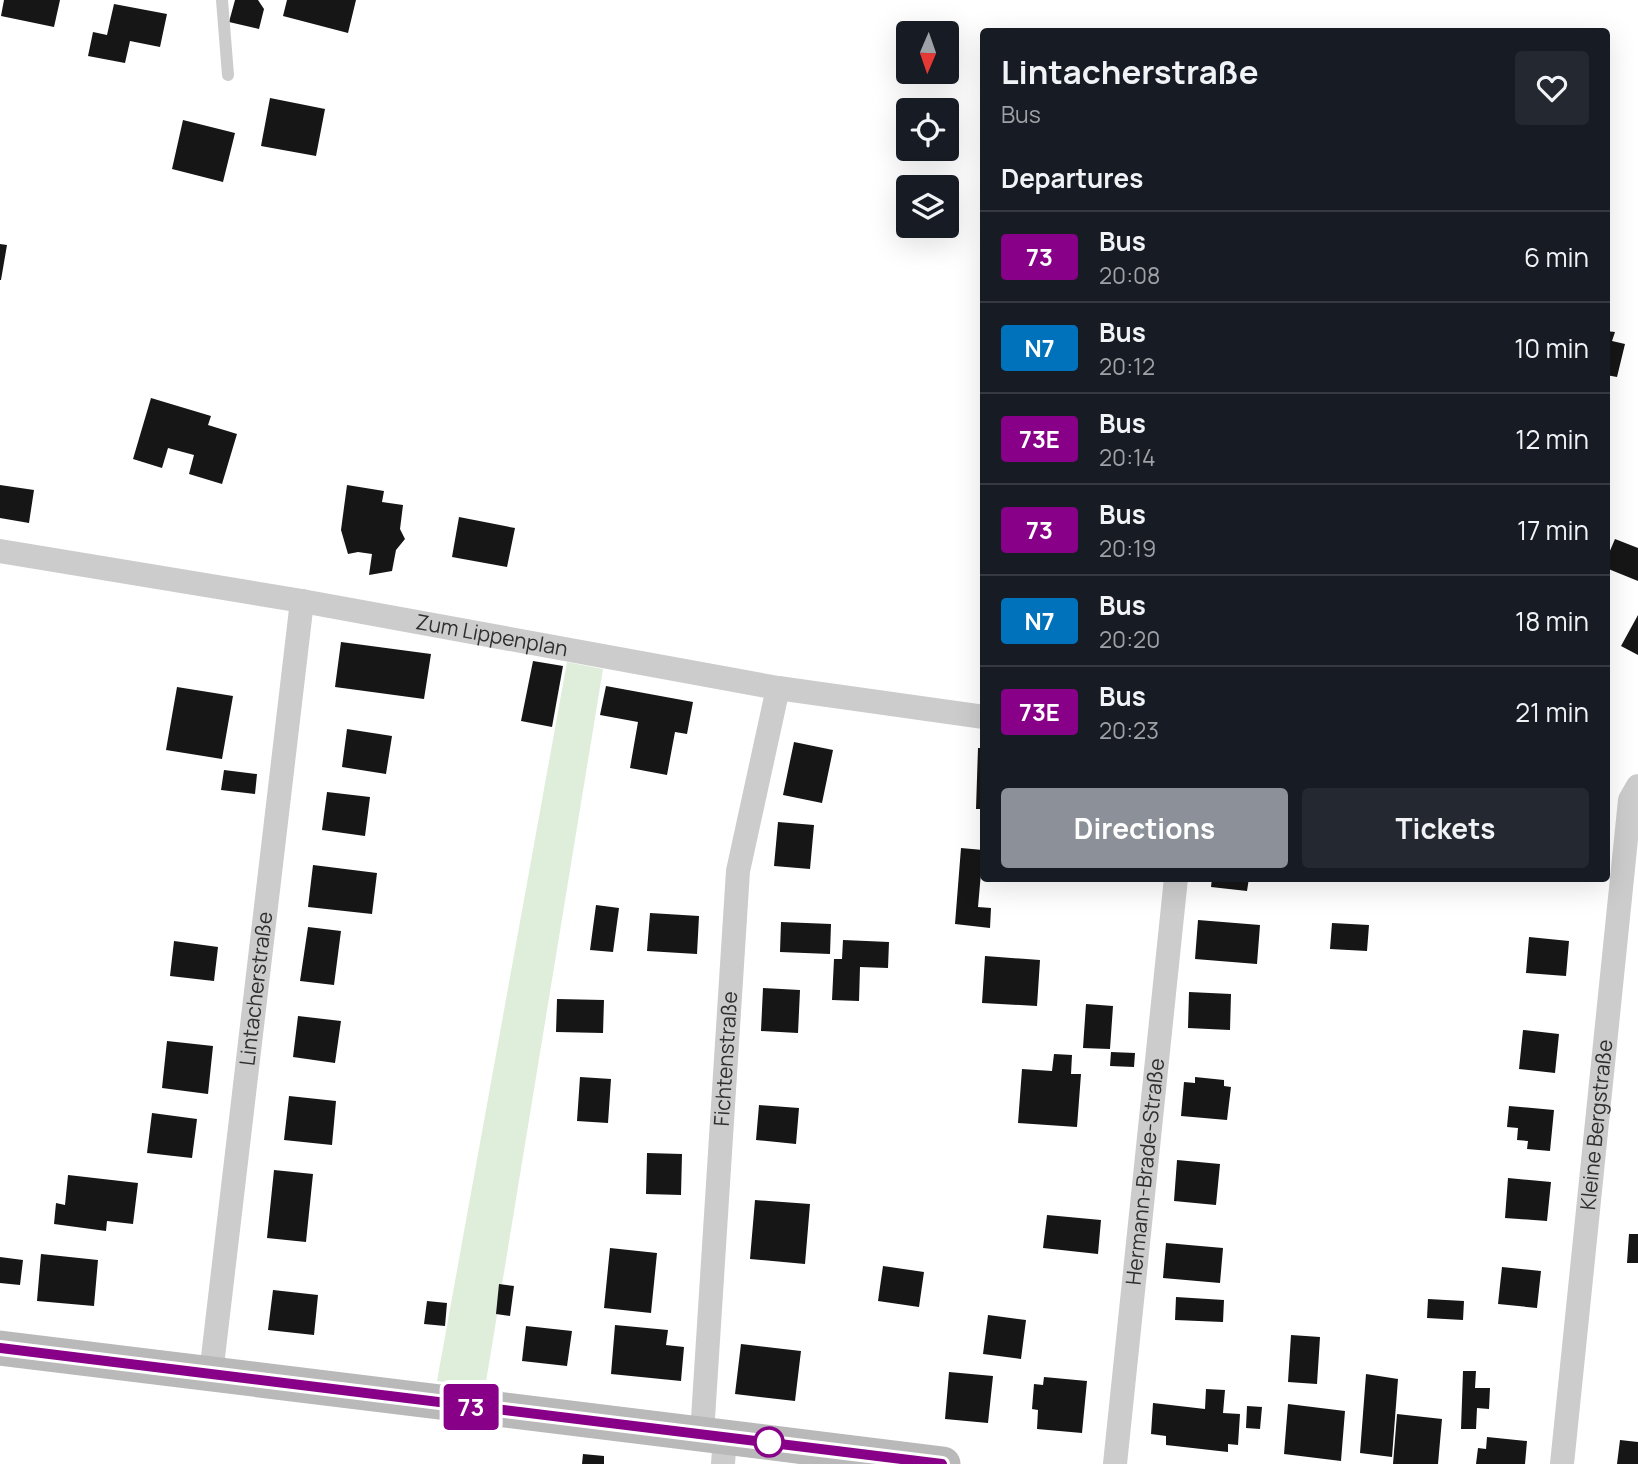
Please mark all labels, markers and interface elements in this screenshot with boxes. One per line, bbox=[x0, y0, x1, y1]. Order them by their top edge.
north arrow bbox=[896, 21, 959, 84]
map controls bbox=[896, 21, 959, 238]
text: Lintacherstraße bbox=[1001, 49, 1259, 94]
button: heart bbox=[1515, 51, 1589, 125]
button: locate bbox=[896, 98, 959, 161]
text: Bus bbox=[1001, 98, 1041, 130]
text: Departures bbox=[1001, 160, 1143, 196]
button: layers bbox=[896, 175, 959, 238]
text: Bus bbox=[1099, 223, 1146, 259]
text: 6 min bbox=[1524, 239, 1589, 275]
text: 73 bbox=[1026, 240, 1053, 273]
text: 20:08 bbox=[1099, 259, 1160, 291]
text: Bus bbox=[1099, 314, 1146, 350]
text: 10 min bbox=[1514, 330, 1589, 366]
text: N7 bbox=[1024, 331, 1055, 364]
text: 20:12 bbox=[1099, 350, 1155, 382]
text: Bus bbox=[1099, 405, 1146, 441]
text: 12 min bbox=[1515, 421, 1589, 457]
text: 73E bbox=[1019, 422, 1060, 455]
text: 20:14 bbox=[1099, 441, 1156, 473]
text: Bus bbox=[1099, 496, 1146, 532]
text: 17 min bbox=[1517, 512, 1589, 548]
text: 73 bbox=[1026, 513, 1053, 546]
text: 20:19 bbox=[1099, 532, 1156, 564]
text: Bus bbox=[1099, 587, 1146, 623]
text: 18 min bbox=[1515, 603, 1589, 639]
text: N7 bbox=[1024, 604, 1055, 637]
street label: Zum Lippenplan bbox=[414, 607, 570, 662]
text: 20:20 bbox=[1099, 623, 1160, 655]
text: Bus bbox=[1099, 678, 1146, 714]
text: 21 min bbox=[1515, 694, 1589, 730]
text: 73E bbox=[1019, 695, 1060, 728]
text: 20:23 bbox=[1099, 714, 1159, 746]
button: Directions bbox=[1001, 788, 1288, 868]
button: Tickets bbox=[1302, 788, 1589, 868]
street label: Lintacherstraße bbox=[232, 910, 278, 1067]
street label: Fichtenstraße bbox=[707, 990, 743, 1127]
street label: Kleine Bergstraße bbox=[1573, 1038, 1618, 1211]
street label: Hermann-Brade-Straße bbox=[1119, 1057, 1170, 1286]
line badge: 73 bbox=[440, 1384, 503, 1430]
text: 73 bbox=[458, 1390, 484, 1423]
unlabelled marker bbox=[754, 1427, 784, 1457]

